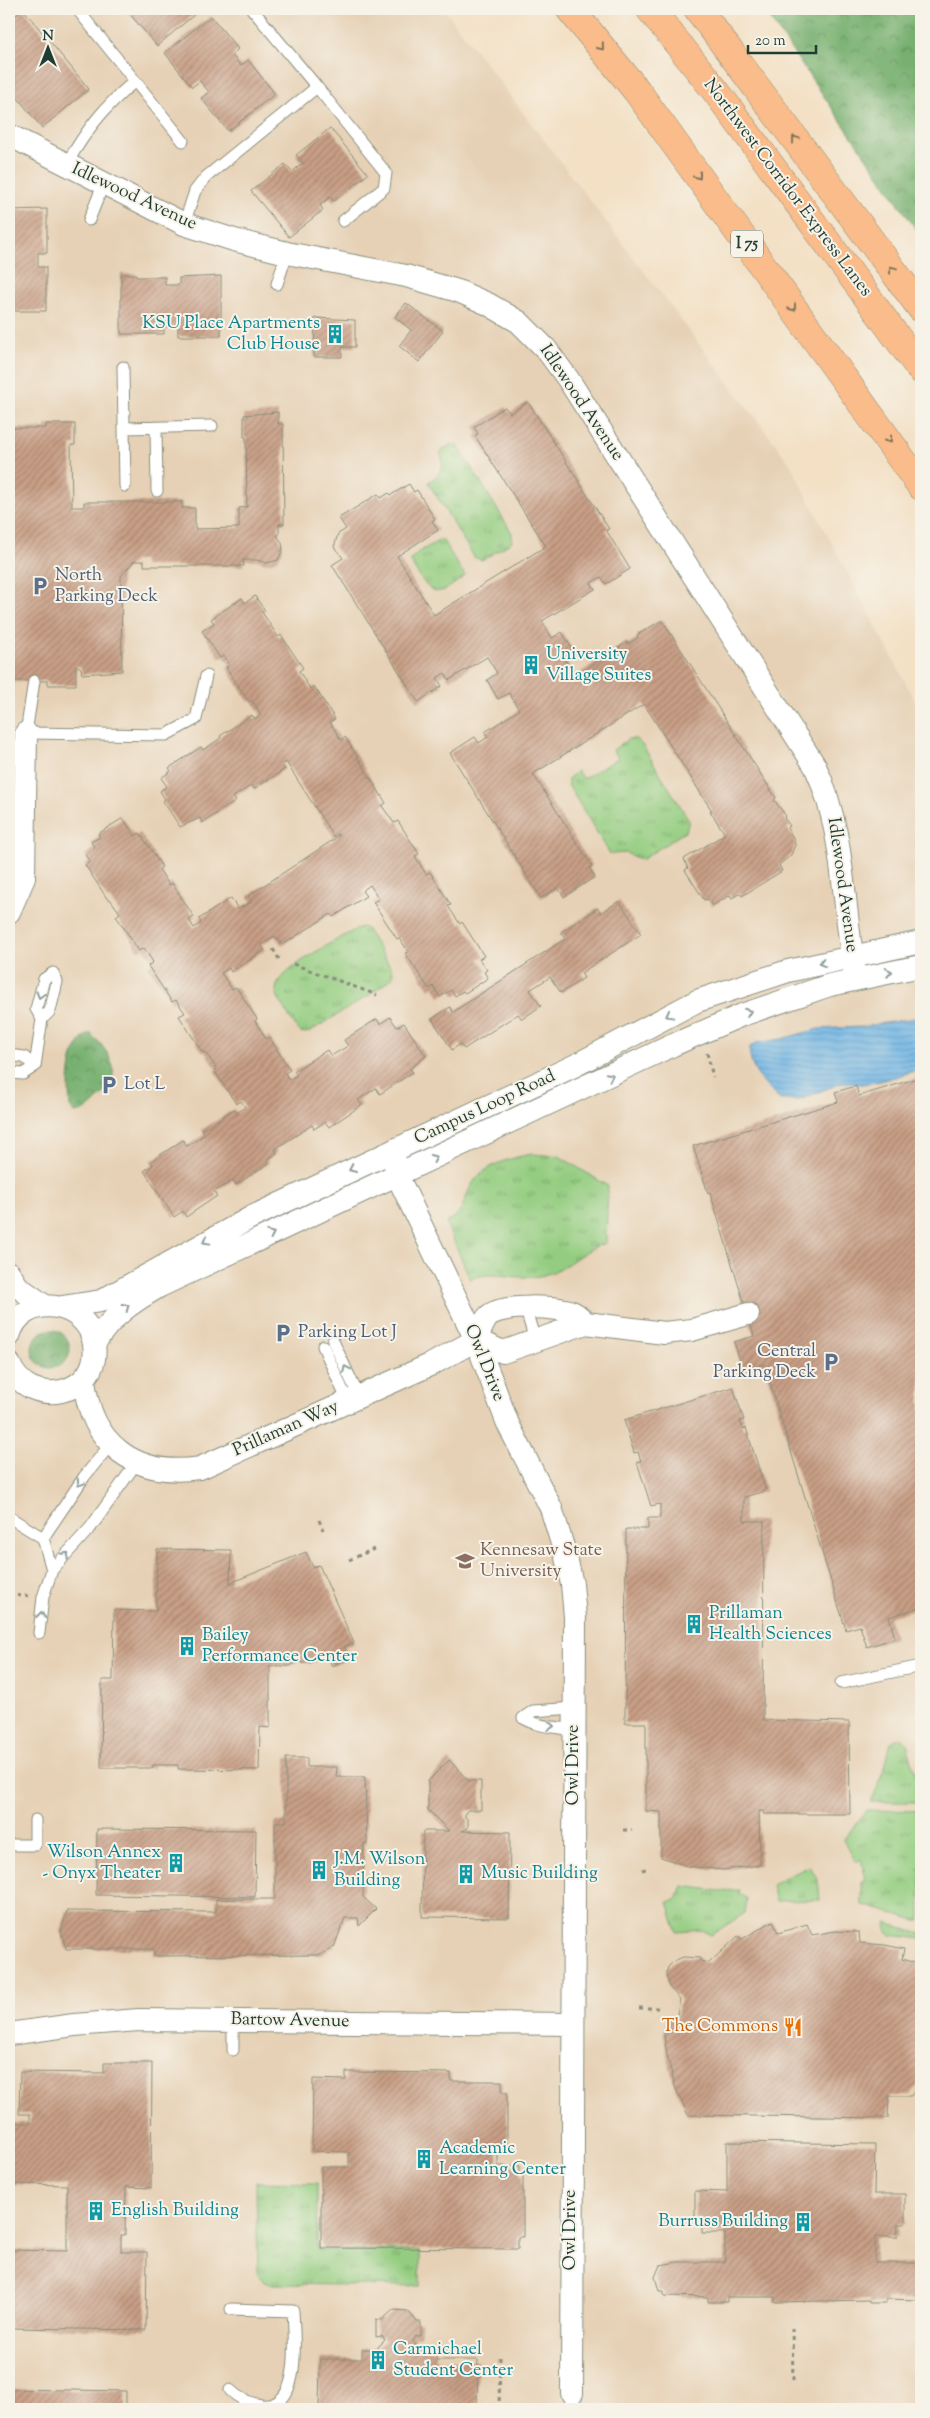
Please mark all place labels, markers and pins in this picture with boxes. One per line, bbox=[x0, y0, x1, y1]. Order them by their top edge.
place label: KSU Place Apartments Club House bbox=[142, 311, 320, 358]
building icon: KSU Place Apartments Club House bbox=[324, 323, 346, 345]
place label: North Parking Deck bbox=[55, 563, 158, 610]
parking icon: North Parking Deck bbox=[29, 575, 51, 597]
place label: University Village Suites bbox=[546, 642, 651, 689]
building icon: University Village Suites bbox=[520, 654, 542, 676]
place label: Lot L bbox=[124, 1072, 166, 1098]
parking icon: Lot L bbox=[98, 1074, 120, 1096]
place label: Parking Lot J bbox=[298, 1320, 396, 1346]
parking icon: Parking Lot J bbox=[272, 1322, 294, 1344]
place label: Central Parking Deck bbox=[713, 1339, 816, 1386]
parking icon: Central Parking Deck bbox=[820, 1351, 842, 1373]
place label: Kennesaw State University bbox=[480, 1538, 602, 1585]
school or university icon: Kennesaw State University bbox=[454, 1550, 476, 1572]
place label: Prillaman Health Sciences bbox=[709, 1601, 832, 1648]
building icon: Prillaman Health Sciences bbox=[683, 1613, 705, 1635]
place label: Bailey Performance Center bbox=[202, 1623, 357, 1670]
building icon: Bailey Performance Center bbox=[176, 1635, 198, 1657]
place label: Wilson Annex - Onyx Theater bbox=[42, 1840, 161, 1887]
place label: J.M. Wilson Building bbox=[333, 1847, 426, 1894]
building icon: Wilson Annex - Onyx Theater bbox=[165, 1852, 187, 1874]
building icon: J.M. Wilson Building bbox=[308, 1859, 330, 1881]
place label: Music Building bbox=[481, 1861, 598, 1887]
building icon: Music Building bbox=[455, 1863, 477, 1885]
place label: The Commons bbox=[662, 2014, 778, 2040]
restaurant icon: The Commons bbox=[782, 2016, 804, 2038]
place label: Academic Learning Center bbox=[439, 2136, 566, 2183]
building icon: Academic Learning Center bbox=[413, 2148, 435, 2170]
place label: English Building bbox=[111, 2198, 239, 2224]
building icon: English Building bbox=[85, 2200, 107, 2222]
place label: Burruss Building bbox=[658, 2209, 788, 2235]
building icon: Burruss Building bbox=[792, 2211, 814, 2233]
place label: Carmichael Student Center bbox=[393, 2337, 513, 2384]
building icon: Carmichael Student Center bbox=[367, 2349, 389, 2371]

